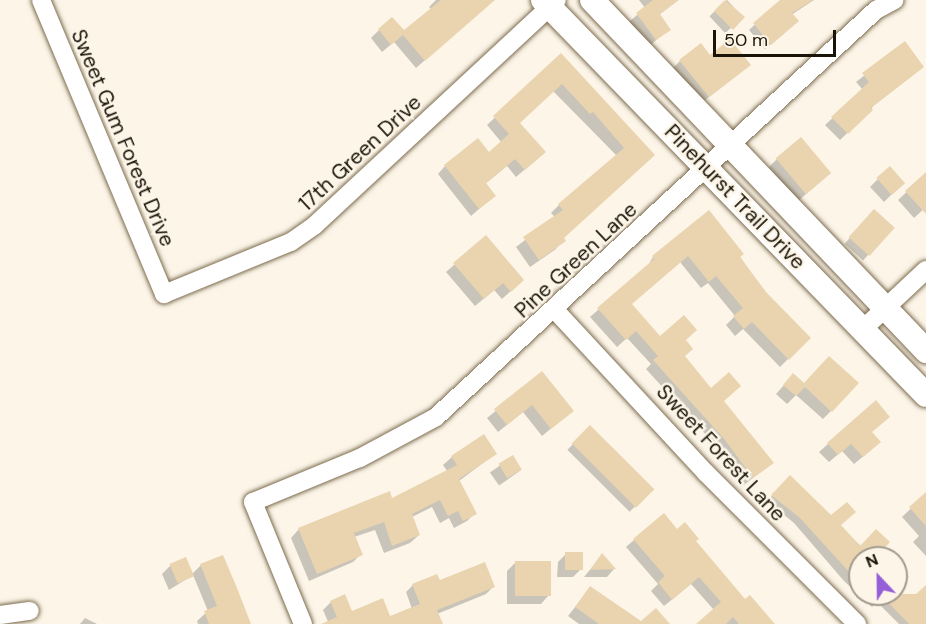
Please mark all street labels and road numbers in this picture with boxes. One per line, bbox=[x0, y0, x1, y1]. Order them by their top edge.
street label: Sweet Gum Forest Drive bbox=[66, 26, 180, 250]
street label: 17th Green Drive bbox=[294, 90, 426, 216]
street label: Pinehurst Trail Drive bbox=[659, 119, 811, 275]
street label: Pine Green Lane bbox=[510, 197, 642, 323]
street label: Sweet Forest Lane bbox=[651, 379, 791, 527]

